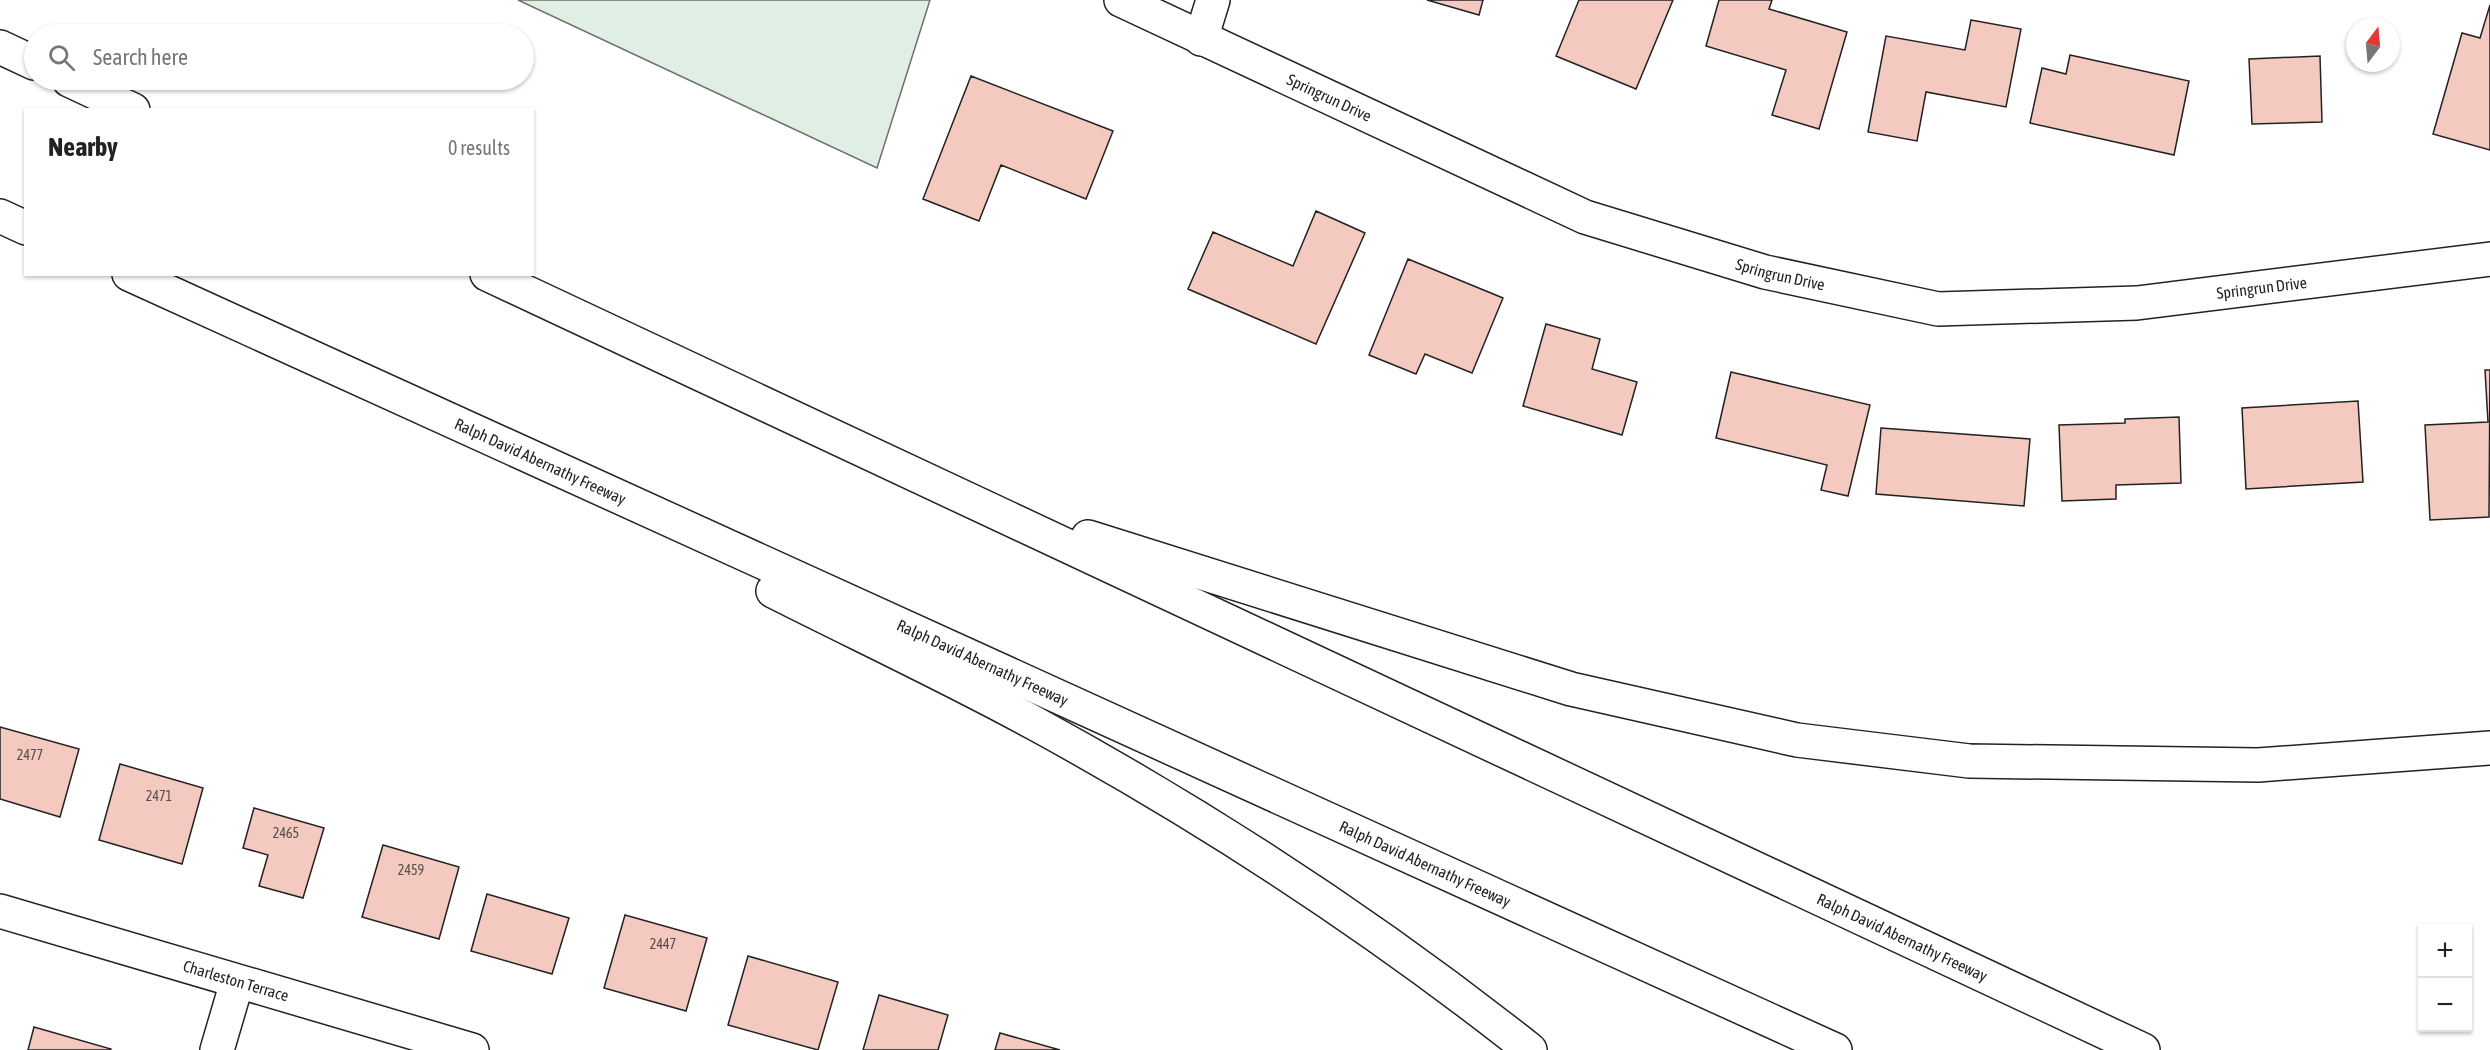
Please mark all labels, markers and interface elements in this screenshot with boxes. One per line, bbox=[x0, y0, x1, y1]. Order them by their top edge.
north arrow bbox=[2346, 18, 2400, 72]
search box bbox=[24, 24, 534, 90]
icon: search bbox=[45, 41, 78, 74]
text: Search here bbox=[93, 44, 188, 70]
street label: Springrun Drive bbox=[1284, 70, 1374, 125]
text: Nearby bbox=[48, 132, 118, 162]
text: 0 results bbox=[448, 136, 510, 159]
street label: Springrun Drive bbox=[1734, 255, 1827, 294]
street label: Springrun Drive bbox=[2215, 273, 2308, 302]
street label: Ralph David Abernathy Freeway bbox=[452, 414, 629, 509]
street label: Ralph David Abernathy Freeway bbox=[894, 616, 1072, 710]
house number: 2477 bbox=[17, 747, 43, 763]
house number: 2471 bbox=[146, 788, 172, 804]
street label: Ralph David Abernathy Freeway bbox=[1337, 817, 1514, 911]
house number: 2465 bbox=[273, 825, 299, 841]
house number: 2459 bbox=[398, 862, 424, 878]
street label: Ralph David Abernathy Freeway bbox=[1814, 890, 1991, 986]
map controls bbox=[2418, 924, 2472, 1032]
button: + bbox=[2418, 924, 2472, 978]
house number: 2447 bbox=[650, 936, 676, 952]
street label: Charleston Terrace bbox=[181, 956, 291, 1005]
button: − bbox=[2418, 978, 2472, 1032]

